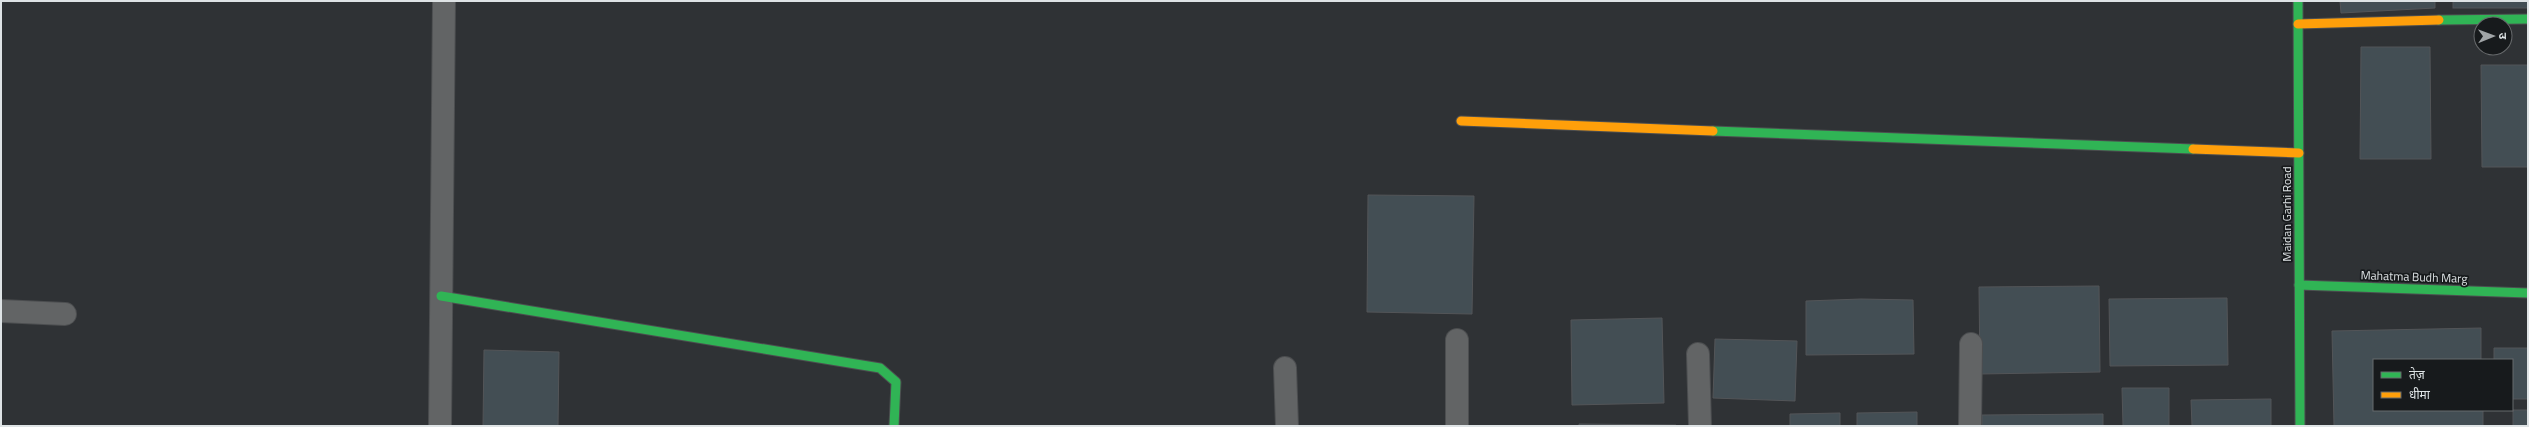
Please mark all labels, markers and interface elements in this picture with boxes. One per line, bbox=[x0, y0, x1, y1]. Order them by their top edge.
north arrow bbox=[2473, 16, 2513, 56]
text: उ bbox=[2495, 32, 2511, 40]
street label: Maidan Garhi Road bbox=[2277, 166, 2296, 262]
street label: Mahatma Budh Marg bbox=[2360, 265, 2468, 288]
legend bbox=[2373, 359, 2513, 411]
text: तेज़ bbox=[2409, 365, 2426, 384]
text: धीमा bbox=[2409, 385, 2431, 404]

